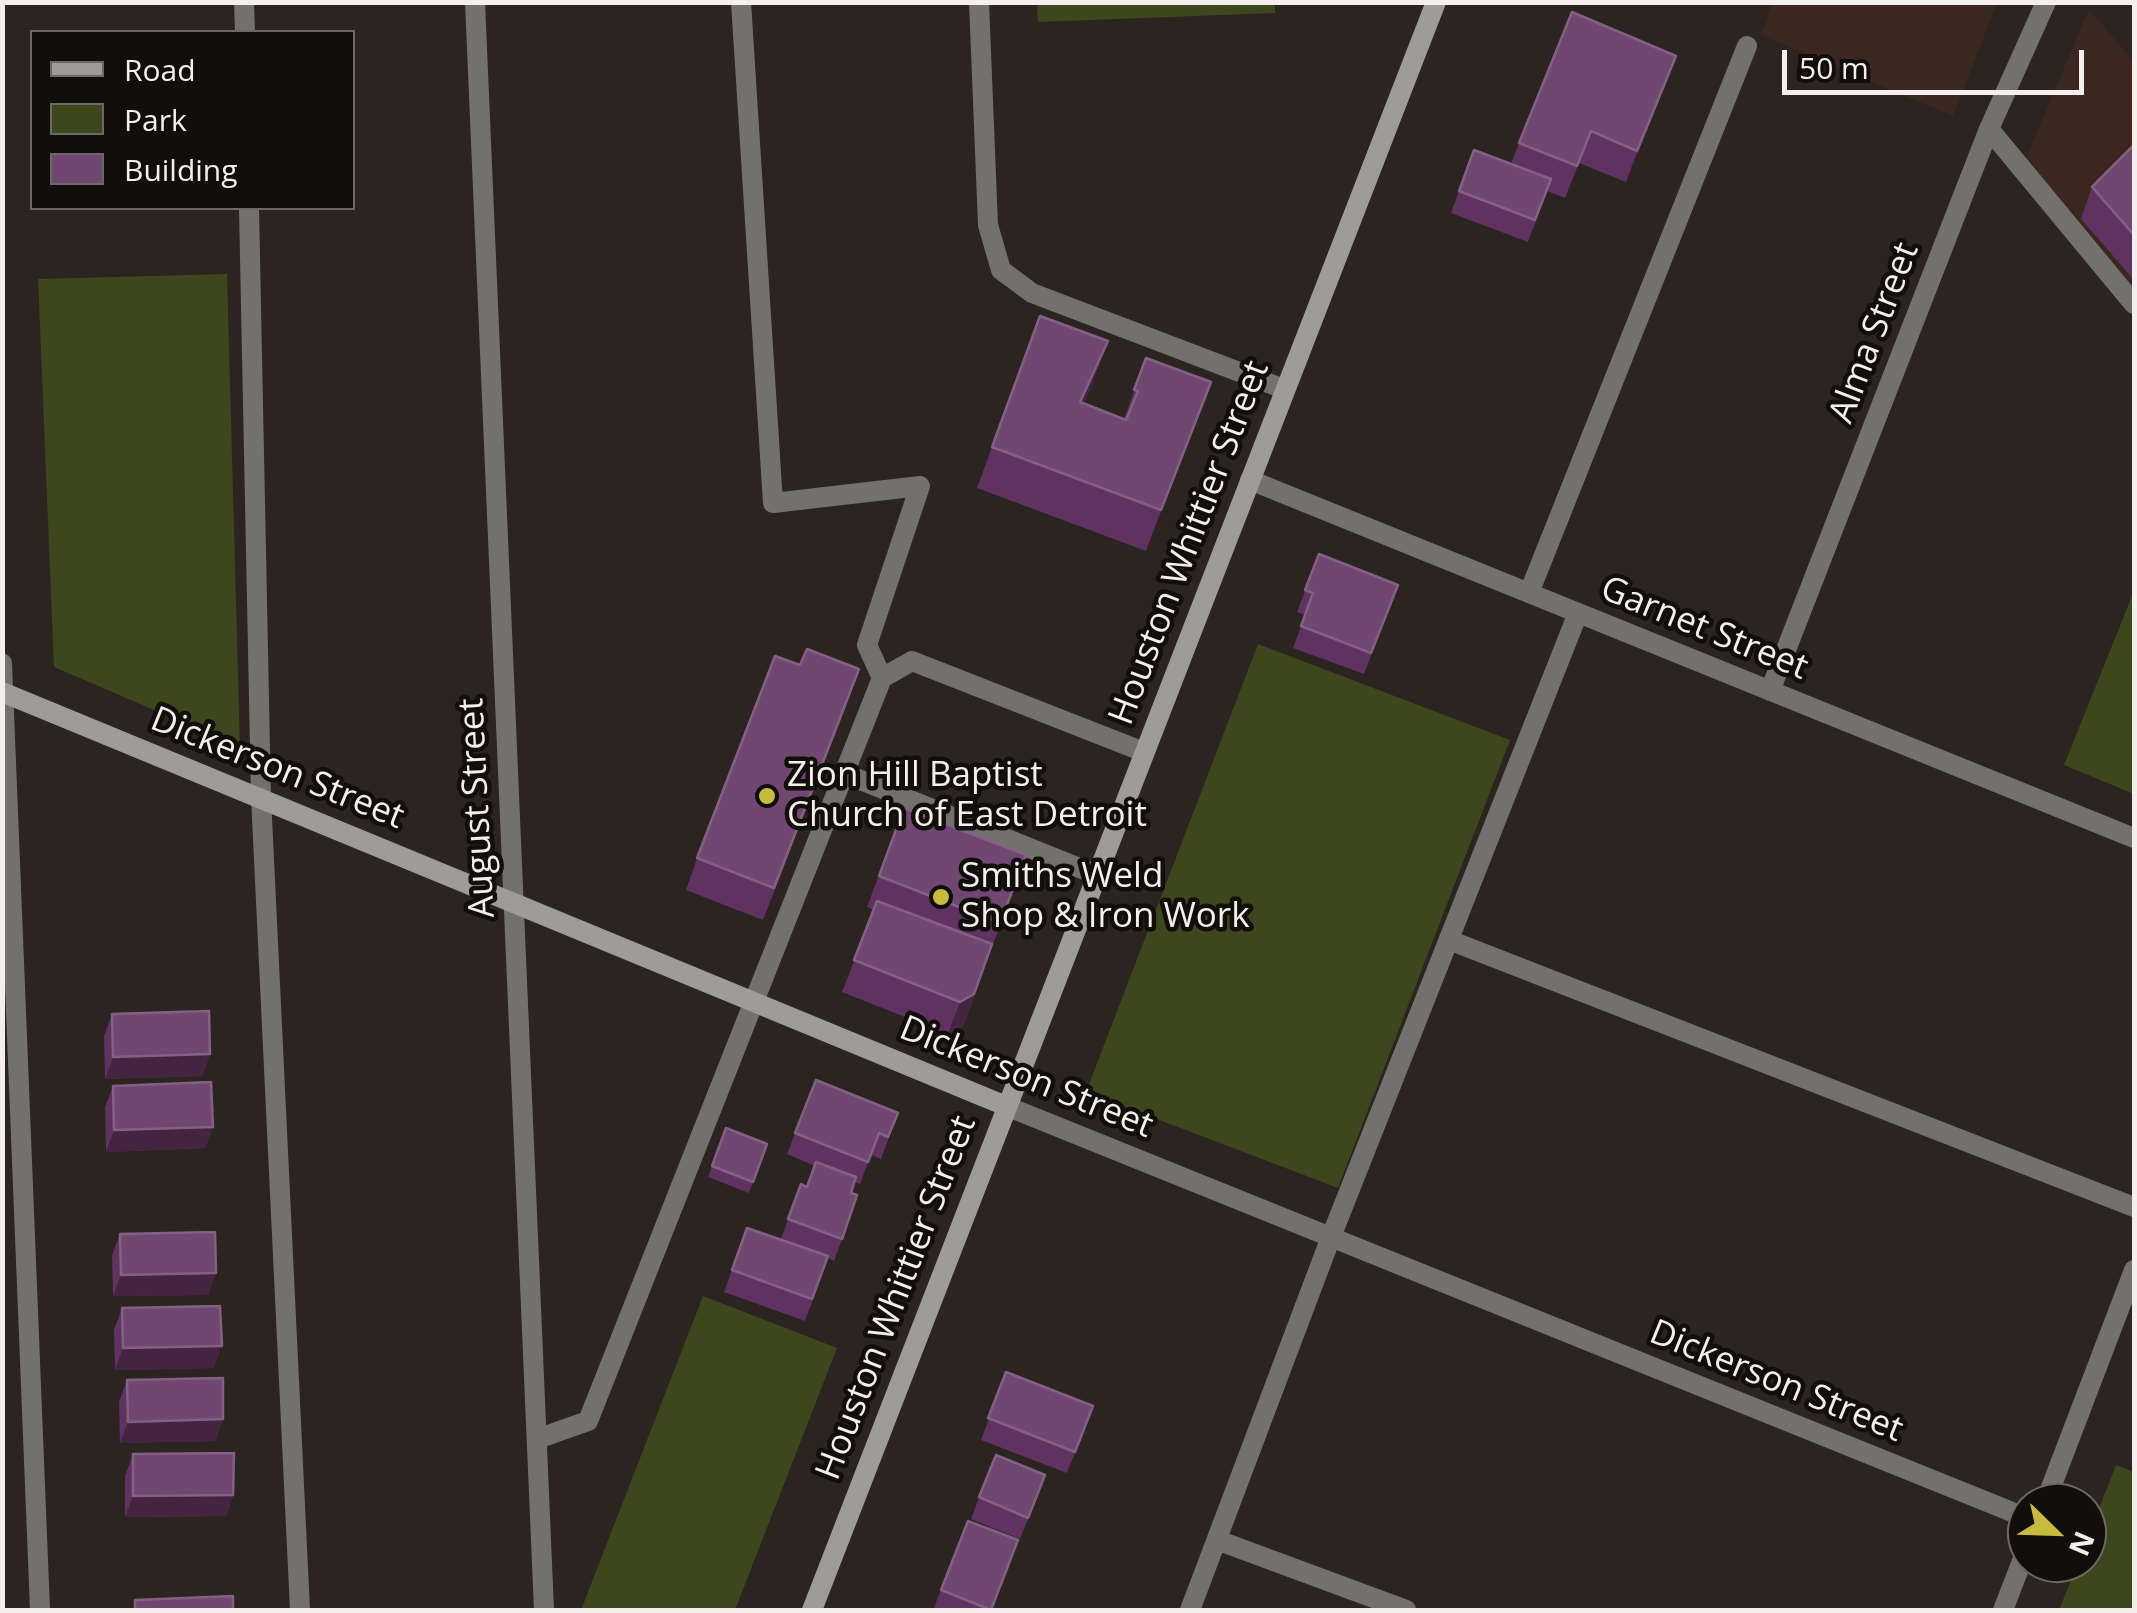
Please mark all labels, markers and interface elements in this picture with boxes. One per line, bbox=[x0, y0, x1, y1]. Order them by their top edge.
legend bbox=[30, 30, 355, 210]
scale bar bbox=[1787, 30, 2090, 92]
text: 50 m bbox=[1799, 47, 1869, 88]
text: Road bbox=[124, 49, 196, 90]
text: Park bbox=[124, 99, 187, 140]
text: Building bbox=[124, 149, 238, 190]
street label: Alma Street bbox=[1821, 237, 1929, 429]
street label: Houston Whittier Street bbox=[1101, 355, 1279, 731]
street label: Garnet Street bbox=[1594, 568, 1814, 690]
street label: August Street bbox=[451, 697, 505, 919]
street label: Dickerson Street bbox=[144, 699, 410, 839]
place label: Zion Hill Baptist Church of East Detroit bbox=[787, 755, 1147, 837]
marker: Zion Hill Baptist Church of East Detroit bbox=[756, 785, 778, 807]
place label: Smiths Weld Shop & Iron Work bbox=[961, 856, 1250, 938]
marker: Smiths Weld Shop & Iron Work bbox=[930, 886, 952, 908]
street label: Dickerson Street bbox=[893, 1008, 1159, 1148]
street label: Houston Whittier Street bbox=[808, 1110, 986, 1486]
street label: Dickerson Street bbox=[1643, 1312, 1909, 1452]
north arrow bbox=[2007, 1483, 2107, 1583]
text: N bbox=[2061, 1526, 2105, 1562]

